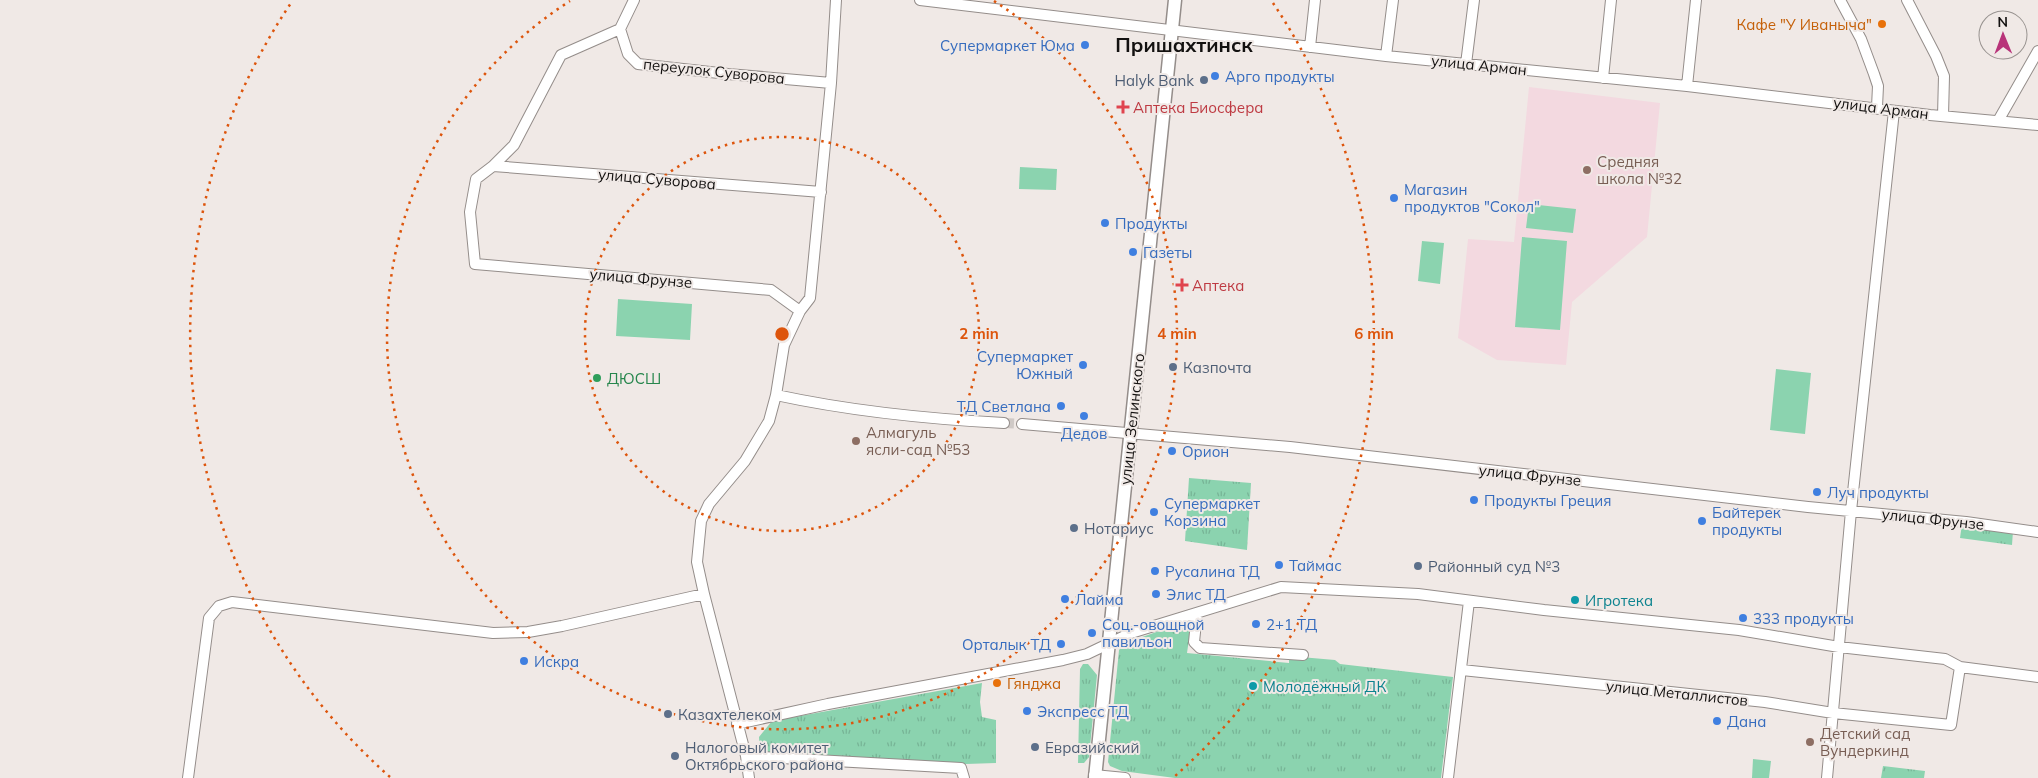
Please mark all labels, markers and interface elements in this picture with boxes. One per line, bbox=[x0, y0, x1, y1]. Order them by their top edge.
north arrow bbox=[1978, 10, 2028, 60]
text: N bbox=[1997, 13, 2008, 31]
place label: Кафе "У Иваныча" bbox=[1736, 15, 1872, 34]
marker: Кафе "У Иваныча" bbox=[1876, 18, 1888, 30]
district label: Пришахтинск bbox=[1115, 32, 1253, 57]
place label: Супермаркет Юма bbox=[940, 36, 1075, 55]
marker: Супермаркет Юма bbox=[1079, 39, 1091, 51]
street label: улица Арман bbox=[1430, 51, 1528, 79]
street label: переулок Суворова bbox=[642, 54, 786, 88]
place label: Арго продукты bbox=[1225, 67, 1335, 86]
marker: Арго продукты bbox=[1209, 70, 1221, 82]
place label: Halyk Bank bbox=[1115, 71, 1194, 90]
marker: Halyk Bank bbox=[1198, 74, 1210, 86]
street label: улица Арман bbox=[1832, 93, 1930, 123]
place label: Аптека Биосфера bbox=[1133, 98, 1263, 117]
marker: Аптека Биосфера bbox=[1117, 101, 1129, 113]
place label: Средняя школа №32 bbox=[1597, 152, 1682, 188]
street label: улица Суворова bbox=[597, 164, 717, 194]
marker: Средняя школа №32 bbox=[1581, 164, 1593, 176]
place label: Магазин продуктов "Сокол" bbox=[1404, 180, 1540, 216]
marker: Магазин продуктов "Сокол" bbox=[1388, 192, 1400, 204]
place label: Продукты bbox=[1115, 214, 1188, 233]
marker: Продукты bbox=[1099, 217, 1111, 229]
place label: Газеты bbox=[1143, 243, 1192, 262]
marker: Газеты bbox=[1127, 246, 1139, 258]
street label: улица Фрунзе bbox=[589, 264, 693, 292]
place label: Аптека bbox=[1192, 276, 1244, 295]
marker: Аптека bbox=[1176, 279, 1188, 291]
text: 2 min bbox=[959, 324, 999, 343]
text: 4 min bbox=[1157, 324, 1197, 343]
text: 6 min bbox=[1354, 324, 1394, 343]
centre of rings bbox=[773, 325, 791, 343]
place label: Супермаркет Южный bbox=[977, 347, 1073, 383]
street label: улица Зелинского bbox=[1116, 352, 1148, 486]
place label: Казпочта bbox=[1183, 358, 1252, 377]
marker: Супермаркет Южный bbox=[1077, 359, 1089, 371]
marker: Казпочта bbox=[1167, 361, 1179, 373]
place label: ДЮСШ bbox=[607, 369, 661, 388]
marker: ДЮСШ bbox=[591, 372, 603, 384]
place label: ТД Светлана bbox=[957, 397, 1051, 416]
marker: ТД Светлана bbox=[1055, 400, 1067, 412]
marker: Дедов bbox=[1078, 410, 1090, 422]
place label: Алмагуль ясли-сад №53 bbox=[866, 423, 970, 459]
place label: Дедов bbox=[1061, 424, 1107, 443]
marker: Алмагуль ясли-сад №53 bbox=[850, 435, 862, 447]
place label: Орион bbox=[1182, 442, 1229, 461]
marker: Орион bbox=[1166, 445, 1178, 457]
street label: улица Фрунзе bbox=[1478, 460, 1582, 490]
place label: Луч продукты bbox=[1827, 483, 1929, 502]
marker: Луч продукты bbox=[1811, 486, 1823, 498]
place label: Продукты Греция bbox=[1484, 491, 1611, 510]
place label: Супермаркет Корзина bbox=[1164, 494, 1260, 530]
marker: Продукты Греция bbox=[1468, 494, 1480, 506]
place label: Байтерек продукты bbox=[1712, 503, 1782, 539]
street label: улица Фрунзе bbox=[1881, 504, 1985, 534]
marker: Супермаркет Корзина bbox=[1148, 506, 1160, 518]
marker: Байтерек продукты bbox=[1696, 515, 1708, 527]
place label: Нотариус bbox=[1084, 519, 1154, 538]
marker: Нотариус bbox=[1068, 522, 1080, 534]
place label: Таймас bbox=[1289, 556, 1342, 575]
place label: Районный суд №3 bbox=[1428, 557, 1560, 576]
marker: Таймас bbox=[1273, 559, 1285, 571]
marker: Районный суд №3 bbox=[1412, 560, 1424, 572]
place label: Русалина ТД bbox=[1165, 562, 1260, 581]
marker: Русалина ТД bbox=[1149, 565, 1161, 577]
place label: Элис ТД bbox=[1166, 585, 1226, 604]
marker: Элис ТД bbox=[1150, 588, 1162, 600]
place label: Лайма bbox=[1075, 590, 1124, 609]
place label: Игротека bbox=[1585, 591, 1653, 610]
marker: Лайма bbox=[1059, 593, 1071, 605]
marker: Игротека bbox=[1569, 594, 1581, 606]
place label: 333 продукты bbox=[1753, 609, 1854, 628]
marker: 333 продукты bbox=[1737, 612, 1749, 624]
place label: Соц.-овощной павильон bbox=[1102, 615, 1204, 651]
place label: 2+1 ТД bbox=[1266, 615, 1317, 634]
marker: 2+1 ТД bbox=[1250, 618, 1262, 630]
marker: Соц.-овощной павильон bbox=[1086, 627, 1098, 639]
place label: Орталык ТД bbox=[962, 635, 1051, 654]
marker: Орталык ТД bbox=[1055, 638, 1067, 650]
place label: Искра bbox=[534, 652, 579, 671]
marker: Искра bbox=[518, 655, 530, 667]
place label: Гянджа bbox=[1007, 674, 1061, 693]
street label: улица Металлистов bbox=[1605, 676, 1749, 710]
marker: Гянджа bbox=[991, 677, 1003, 689]
place label: Молодёжный ДК bbox=[1263, 677, 1387, 696]
marker: Молодёжный ДК bbox=[1247, 680, 1259, 692]
place label: Экспресс ТД bbox=[1037, 702, 1129, 721]
place label: Казахтелеком bbox=[678, 705, 781, 724]
marker: Экспресс ТД bbox=[1021, 705, 1033, 717]
marker: Казахтелеком bbox=[662, 708, 674, 720]
place label: Дана bbox=[1727, 712, 1766, 731]
marker: Дана bbox=[1711, 715, 1723, 727]
place label: Детский сад Вундеркинд bbox=[1820, 724, 1910, 760]
marker: Детский сад Вундеркинд bbox=[1804, 736, 1816, 748]
place label: Налоговый комитет Октябрьского района bbox=[685, 738, 844, 774]
place label: Евразийский bbox=[1045, 738, 1139, 757]
marker: Евразийский bbox=[1029, 741, 1041, 753]
marker: Налоговый комитет Октябрьского района bbox=[669, 750, 681, 762]

